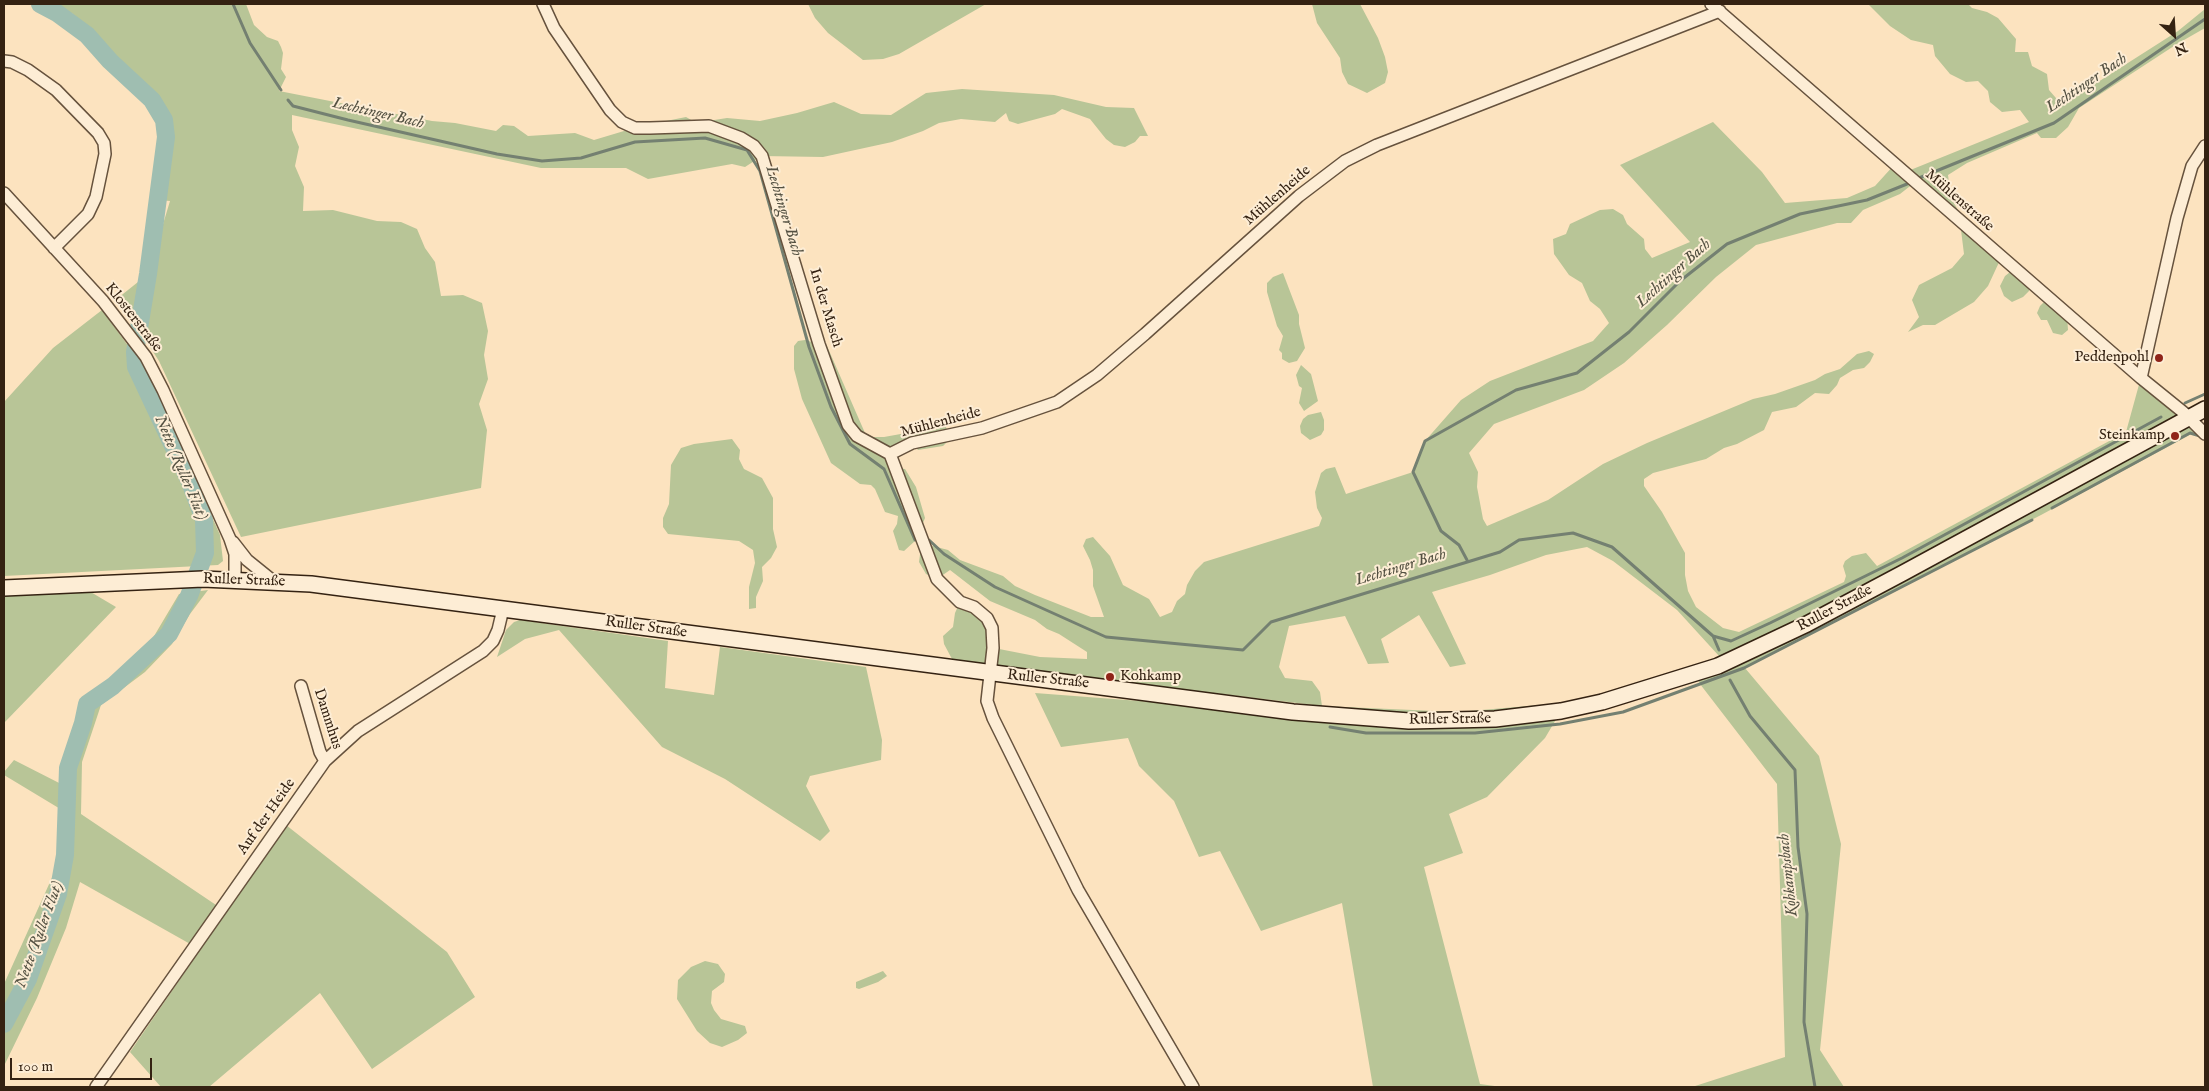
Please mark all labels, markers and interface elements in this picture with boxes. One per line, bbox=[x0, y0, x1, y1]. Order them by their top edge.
north arrow bbox=[2149, 10, 2199, 60]
text: N bbox=[2171, 38, 2190, 59]
water label: Lechtinger Bach bbox=[2043, 50, 2131, 118]
water label: Lechtinger Bach bbox=[330, 94, 426, 134]
street label: Mühlenheide bbox=[1241, 162, 1315, 230]
water label: Lechtinger Bach bbox=[760, 164, 806, 258]
street label: Mühlenstraße bbox=[1921, 166, 1997, 236]
water label: Lechtinger Bach bbox=[1633, 236, 1715, 312]
street label: In der Masch bbox=[804, 266, 846, 350]
street label: Klosterstraße bbox=[100, 280, 166, 356]
place label: Peddenpohl bbox=[2075, 349, 2149, 367]
marker: Peddenpohl bbox=[2153, 352, 2165, 364]
street label: Mühlenheide bbox=[899, 404, 983, 442]
water label: Nette (Ruller Flut) bbox=[149, 413, 211, 523]
place label: Steinkamp bbox=[2099, 427, 2165, 445]
marker: Steinkamp bbox=[2169, 430, 2181, 442]
water label: Lechtinger Bach bbox=[1354, 545, 1448, 591]
street label: Ruller Straße bbox=[203, 571, 285, 591]
street label: Ruller Straße bbox=[1794, 582, 1876, 636]
street label: Ruller Straße bbox=[604, 613, 688, 643]
street label: Ruller Straße bbox=[1006, 667, 1090, 693]
place label: Kohkamp bbox=[1120, 668, 1181, 686]
marker: Kohkamp bbox=[1104, 671, 1116, 683]
street label: Dammhus bbox=[309, 686, 345, 752]
street label: Ruller Straße bbox=[1409, 710, 1491, 730]
street label: Auf der Heide bbox=[234, 776, 300, 858]
water label: Kohkampsbach bbox=[1775, 833, 1803, 917]
water label: Nette (Ruller Flut) bbox=[12, 879, 68, 991]
scale bar bbox=[12, 1048, 155, 1080]
text: 100 m bbox=[18, 1057, 53, 1076]

